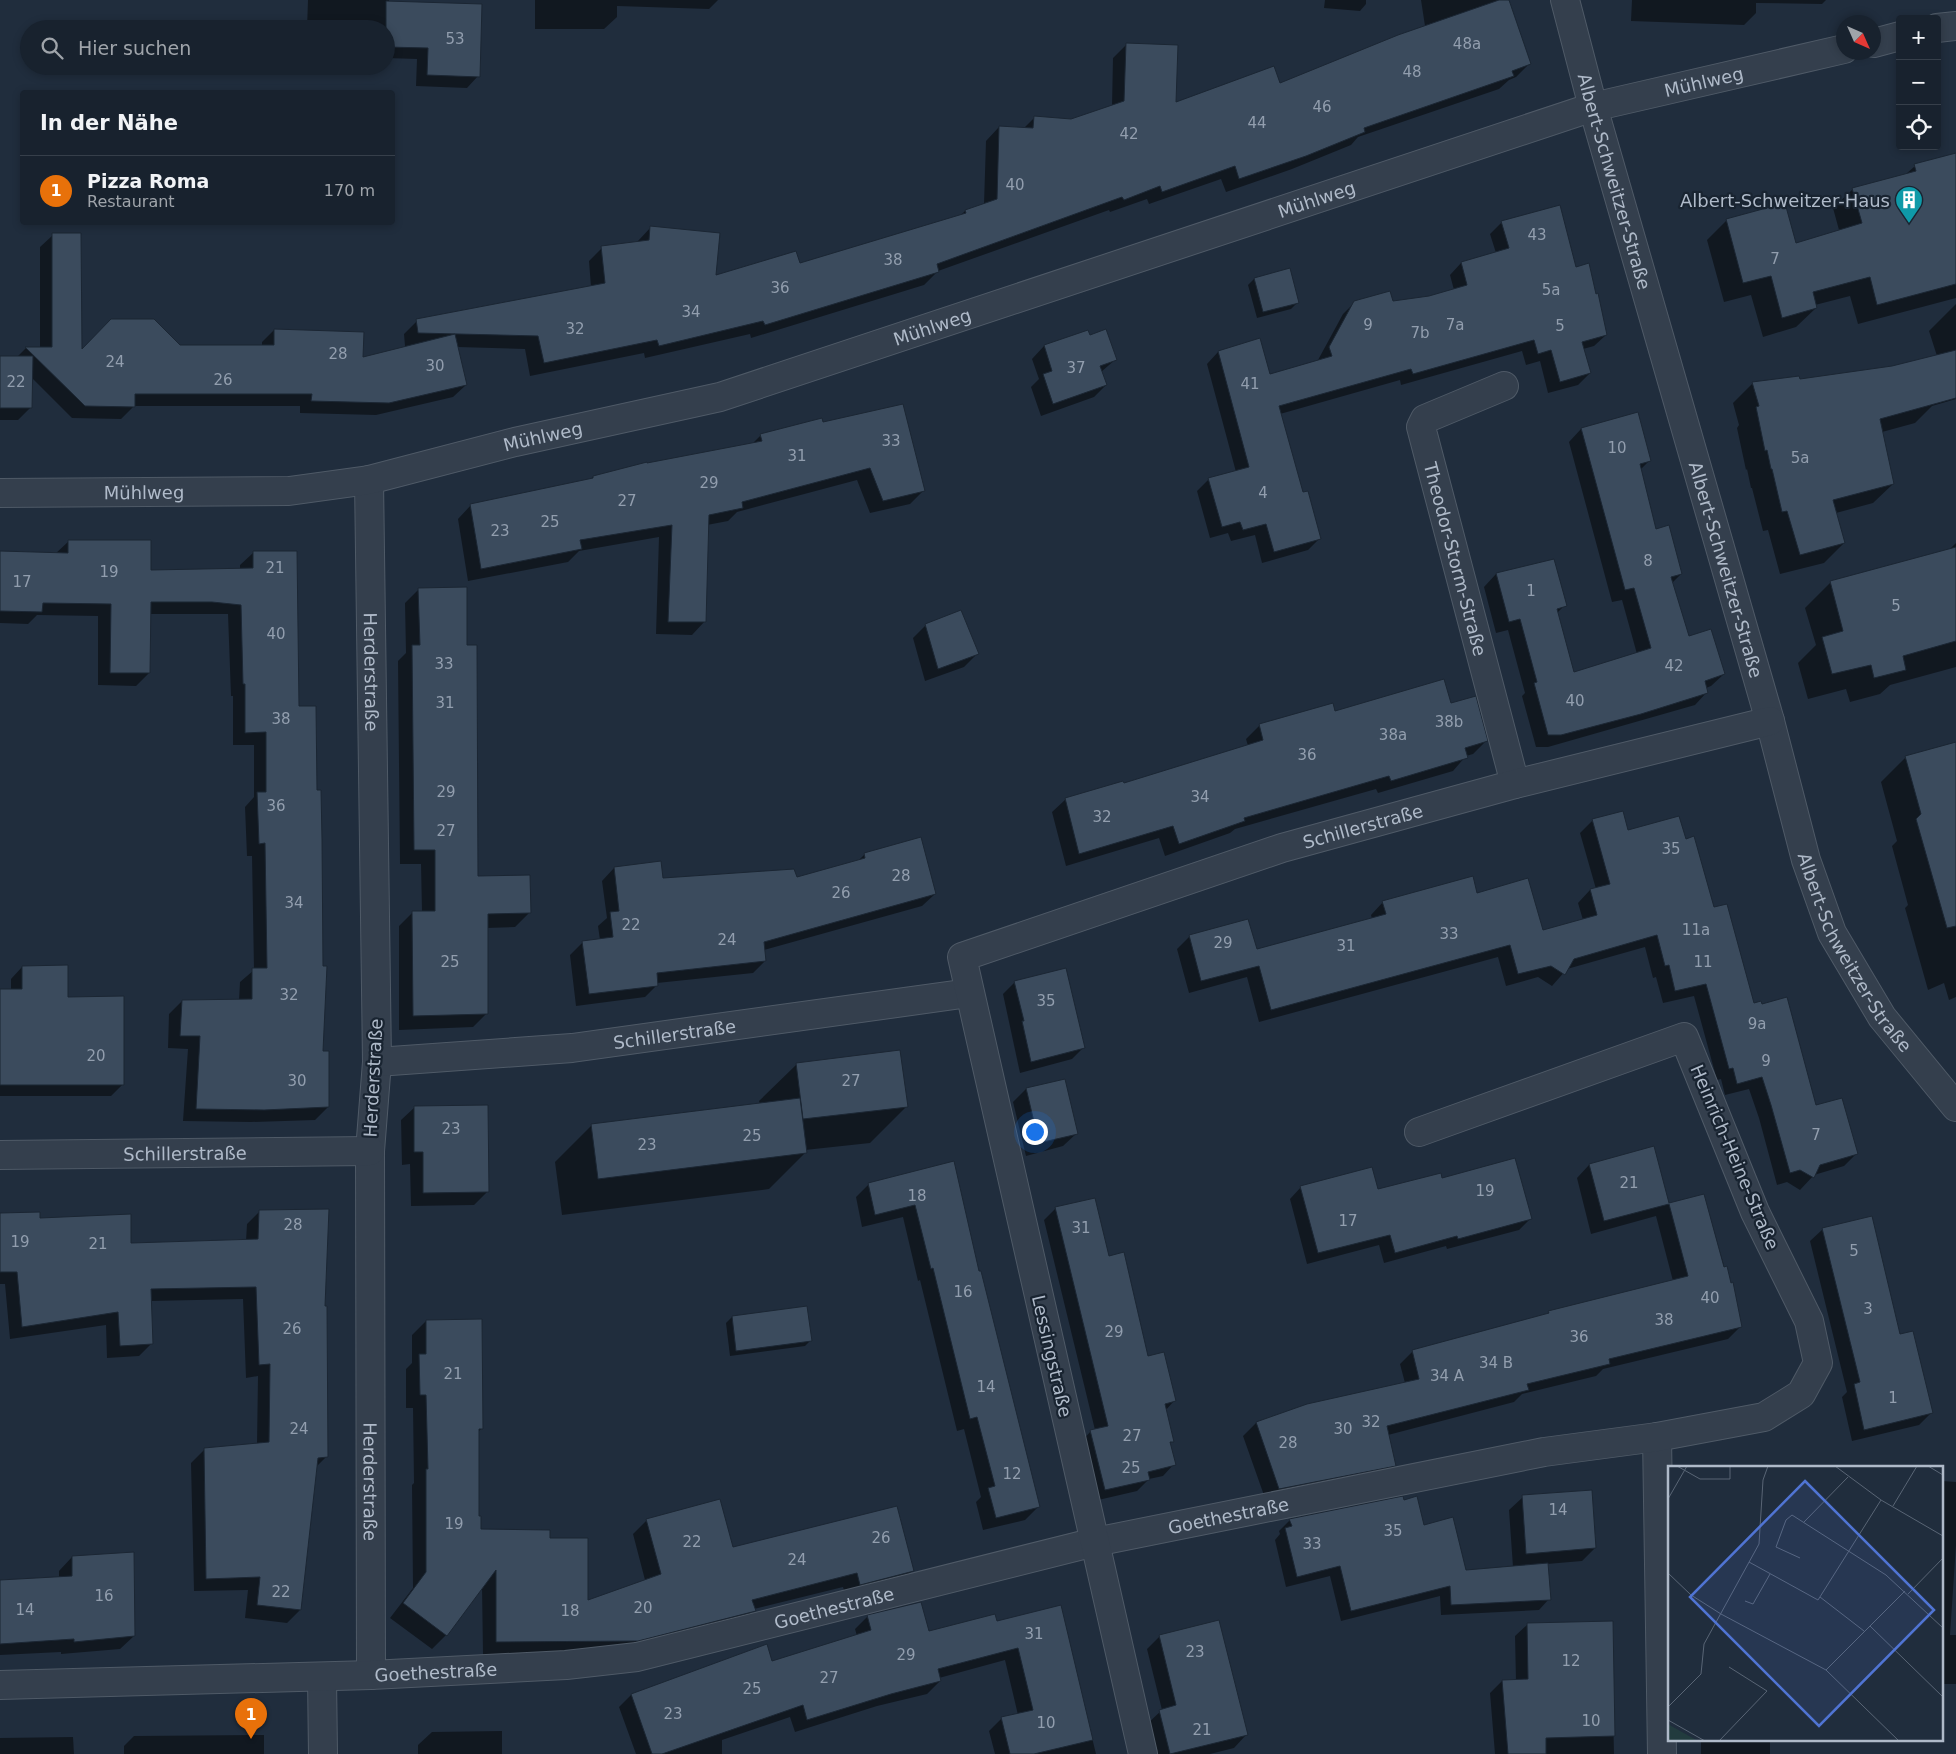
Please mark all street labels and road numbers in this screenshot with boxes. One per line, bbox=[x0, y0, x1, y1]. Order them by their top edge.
street label: Mühlweg bbox=[1662, 62, 1745, 101]
street label: Albert-Schweitzer-Straße bbox=[1574, 71, 1656, 292]
street label: Mühlweg bbox=[1275, 176, 1358, 222]
street label: Mühlweg bbox=[891, 304, 974, 349]
street label: Mühlweg bbox=[501, 417, 584, 455]
street label: Theodor-Storm-Straße bbox=[1420, 459, 1491, 658]
street label: Albert-Schweitzer-Straße bbox=[1685, 459, 1767, 680]
street label: Mühlweg bbox=[104, 481, 184, 503]
street label: Herderstraße bbox=[360, 612, 383, 732]
street label: Schillerstraße bbox=[1300, 799, 1425, 852]
street label: Albert-Schweitzer-Straße bbox=[1794, 850, 1917, 1056]
street label: Schillerstraße bbox=[612, 1015, 737, 1053]
street label: Herderstraße bbox=[359, 1018, 387, 1138]
street label: Heinrich-Heine-Straße bbox=[1686, 1061, 1784, 1253]
street label: Schillerstraße bbox=[123, 1142, 247, 1164]
street label: Lessingstraße bbox=[1028, 1293, 1076, 1419]
street label: Herderstraße bbox=[360, 1422, 381, 1541]
street label: Goethestraße bbox=[1166, 1493, 1291, 1538]
street label: Goethestraße bbox=[772, 1582, 896, 1633]
street label: Goethestraße bbox=[374, 1658, 498, 1685]

